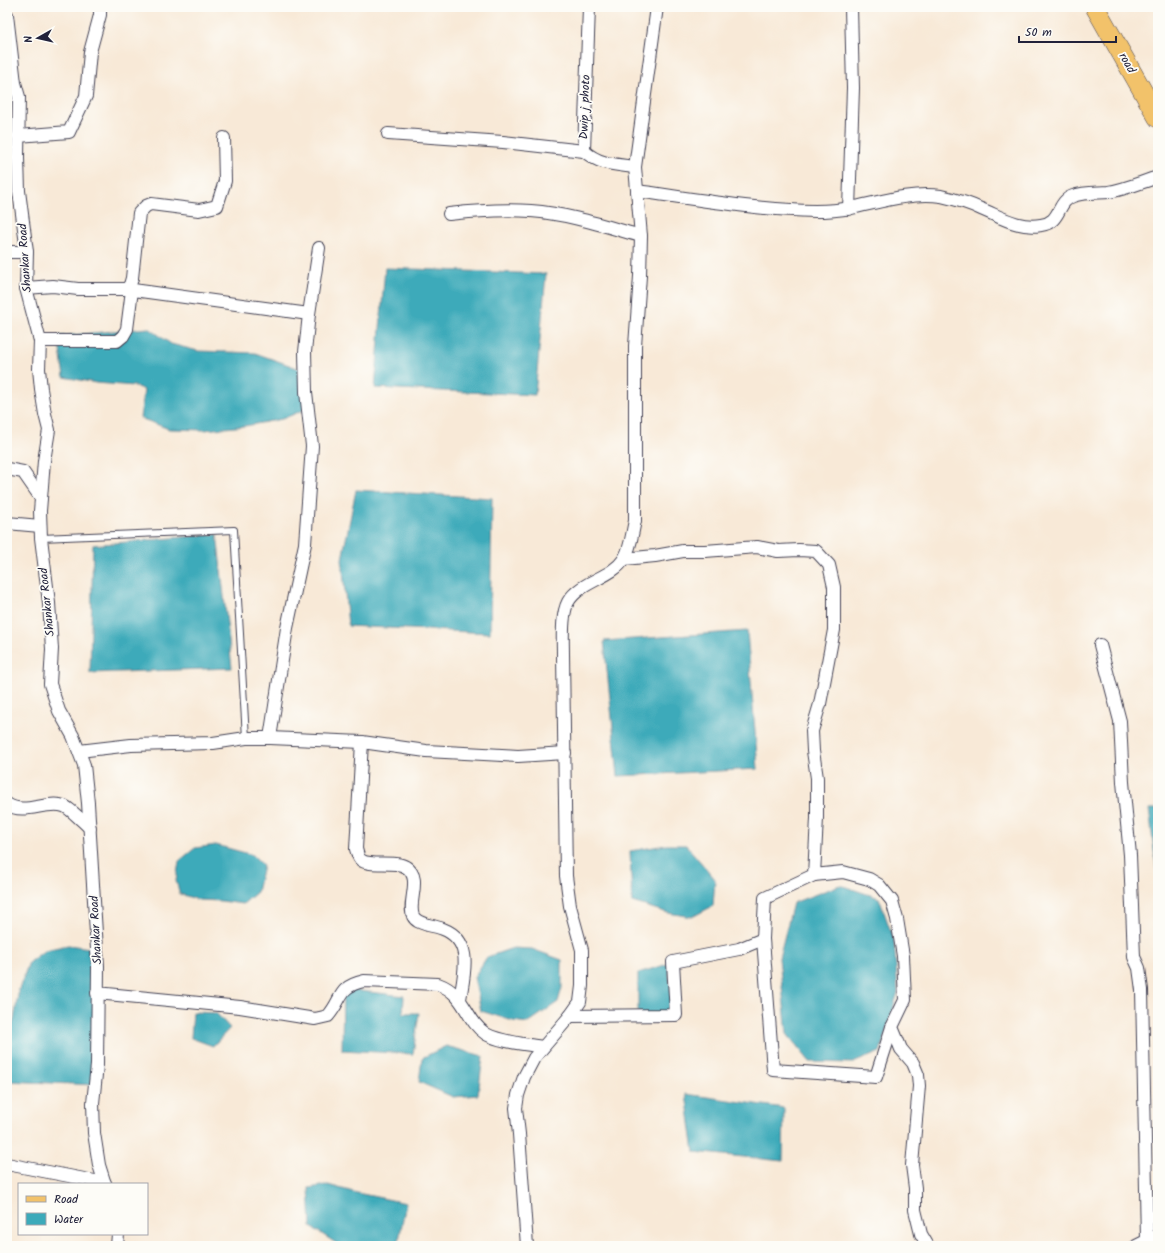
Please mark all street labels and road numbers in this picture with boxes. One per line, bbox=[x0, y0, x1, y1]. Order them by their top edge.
street label: road bbox=[1114, 49, 1141, 78]
street label: Dwip j photo bbox=[574, 74, 596, 140]
street label: Shankar Road bbox=[13, 222, 37, 293]
street label: Shankar Road bbox=[34, 566, 60, 637]
street label: Shankar Road bbox=[85, 894, 107, 965]

